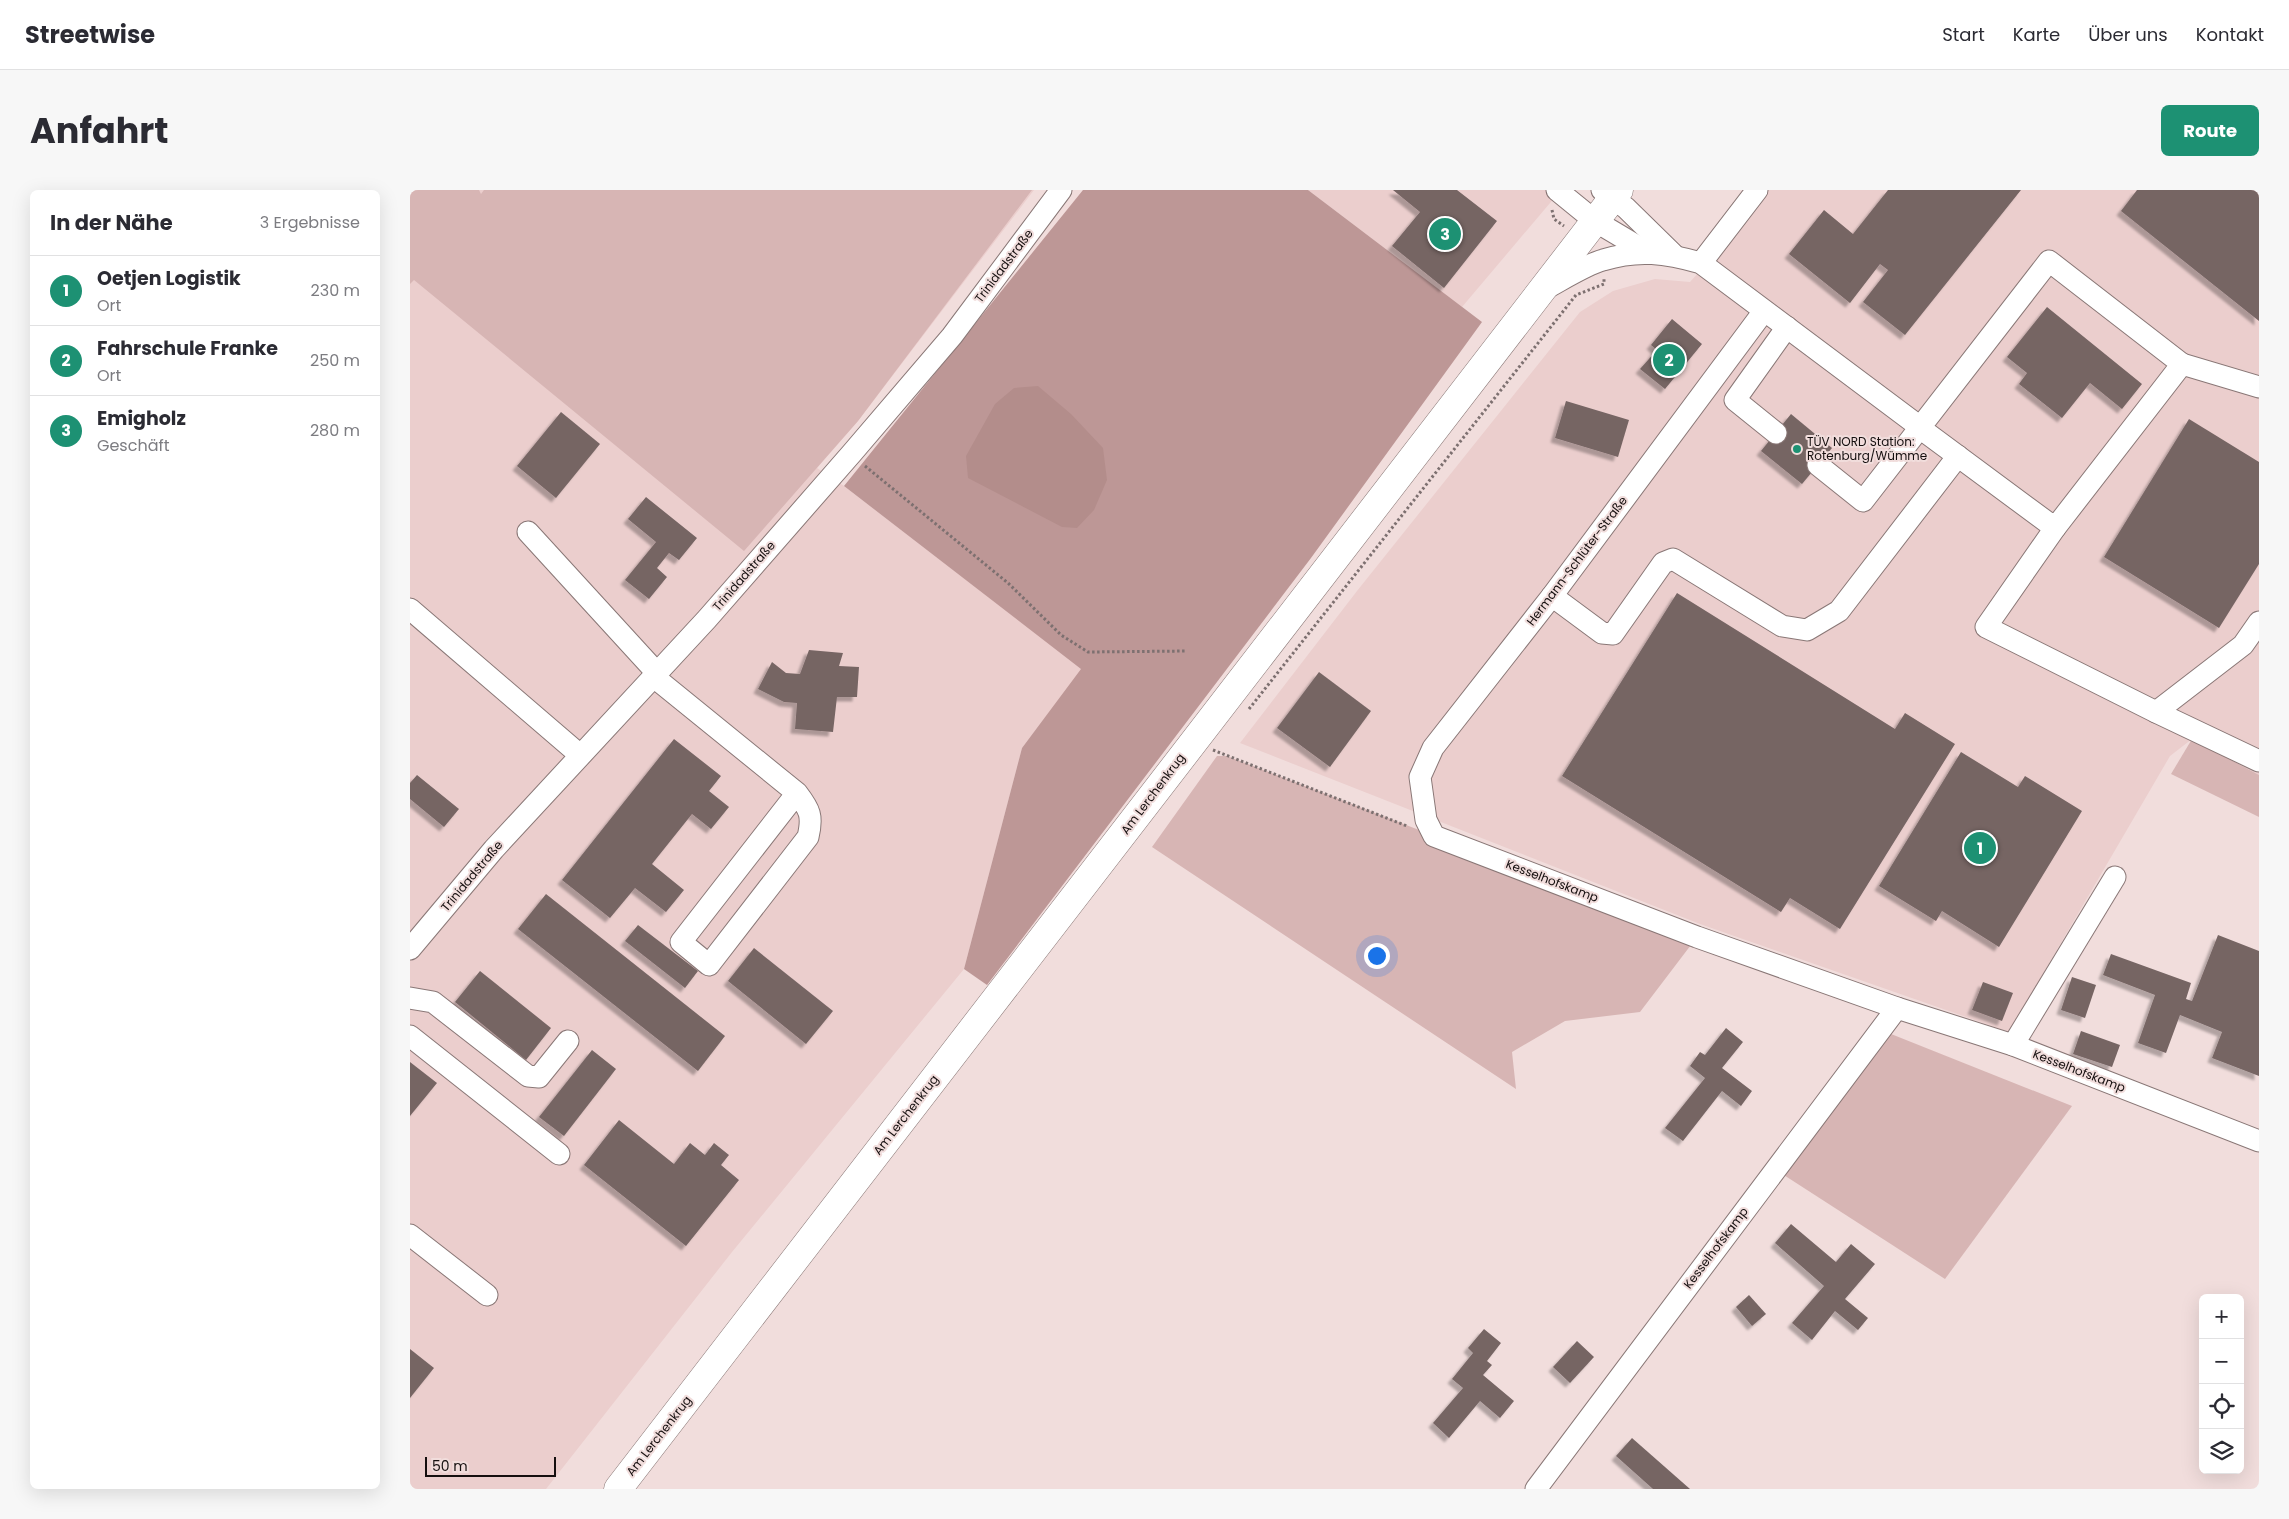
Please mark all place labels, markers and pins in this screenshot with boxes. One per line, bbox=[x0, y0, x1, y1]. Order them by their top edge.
pin: 3 bbox=[1429, 215, 1461, 253]
pin: 2 bbox=[1653, 341, 1685, 379]
place label: TÜV NORD Station: Rotenburg/Wümme bbox=[1807, 433, 1927, 464]
marker: TÜV NORD Station: Rotenburg/Wümme bbox=[1791, 443, 1803, 455]
pin: 1 bbox=[1964, 829, 1996, 867]

